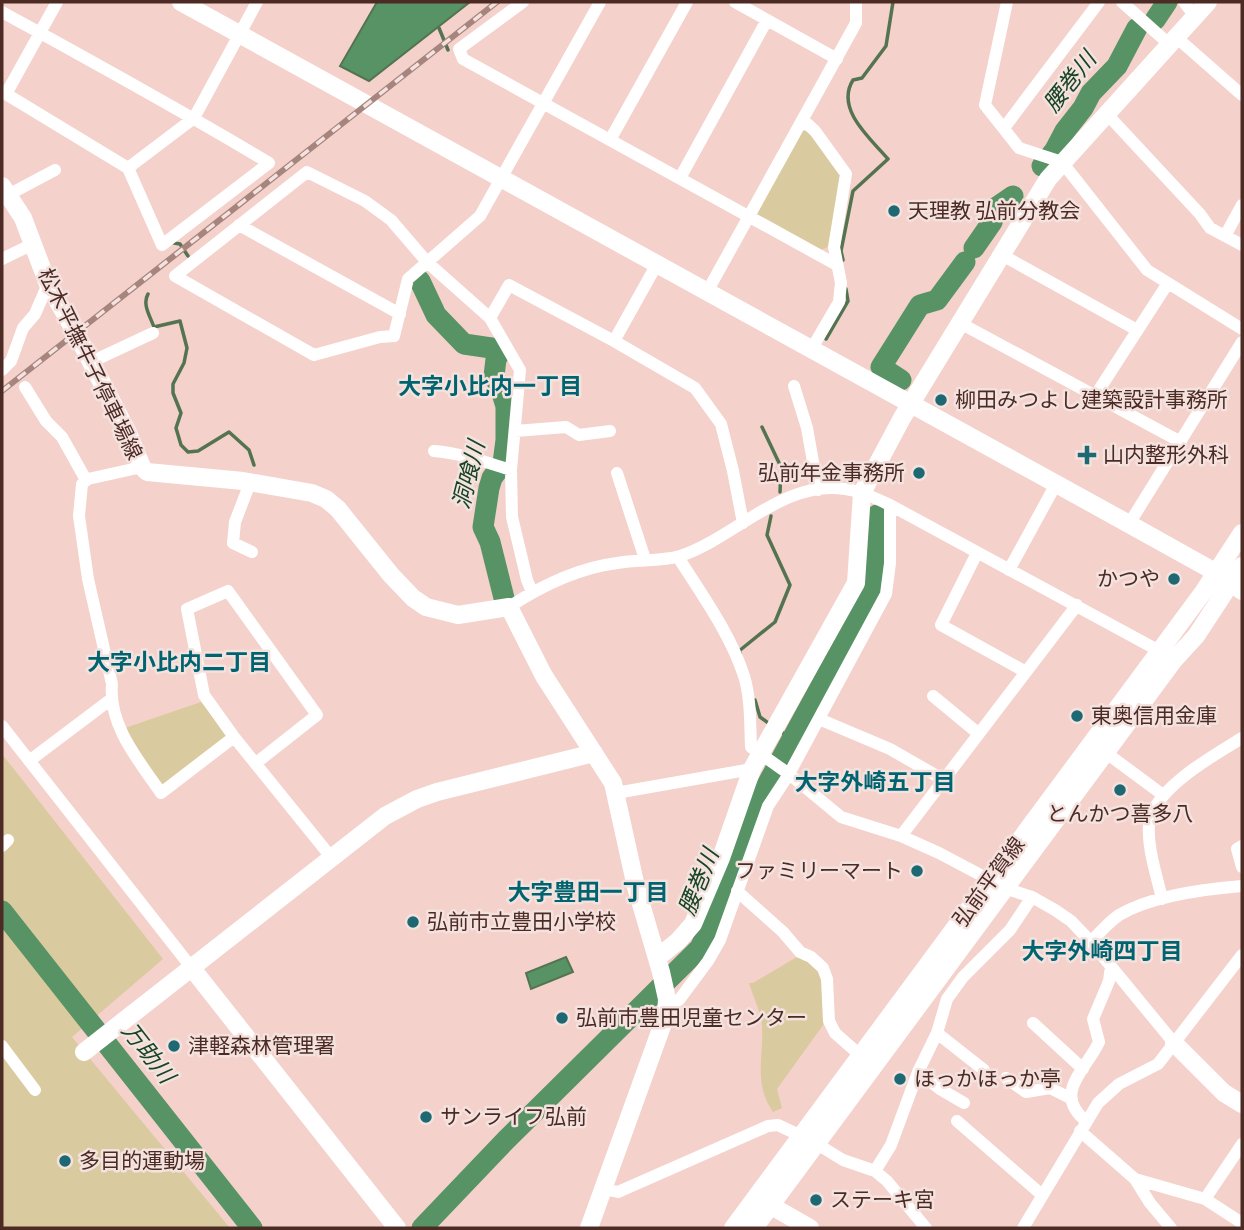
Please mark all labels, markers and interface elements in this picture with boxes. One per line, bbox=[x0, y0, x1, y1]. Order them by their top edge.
water label: 腰巻川 bbox=[1036, 42, 1106, 119]
place label: 天理教 弘前分教会 bbox=[908, 196, 1080, 226]
marker: 天理教 弘前分教会 bbox=[886, 203, 902, 219]
street label: 松木平撫牛子停車場線 bbox=[30, 263, 150, 465]
district label: 大字小比内一丁目 bbox=[398, 370, 582, 403]
place label: 柳田みつよし建築設計事務所 bbox=[955, 385, 1228, 415]
marker: 柳田みつよし建築設計事務所 bbox=[933, 392, 949, 408]
water label: 洞喰川 bbox=[445, 435, 494, 512]
place label: 山内整形外科 bbox=[1103, 440, 1229, 470]
marker: 山内整形外科 bbox=[1077, 445, 1097, 465]
place label: 弘前年金事務所 bbox=[758, 458, 905, 488]
marker: 弘前年金事務所 bbox=[911, 465, 927, 481]
place label: かつや bbox=[1097, 564, 1160, 594]
marker: かつや bbox=[1166, 571, 1182, 587]
district label: 大字小比内二丁目 bbox=[87, 646, 271, 679]
place label: 東奥信用金庫 bbox=[1091, 701, 1217, 731]
marker: 東奥信用金庫 bbox=[1069, 708, 1085, 724]
district label: 大字外崎五丁目 bbox=[795, 766, 956, 799]
marker: とんかつ喜多八 bbox=[1112, 782, 1128, 798]
place label: とんかつ喜多八 bbox=[1047, 799, 1194, 829]
street label: 弘前平賀線 bbox=[946, 831, 1032, 933]
water label: 腰巻川 bbox=[671, 841, 728, 920]
place label: ファミリーマート bbox=[735, 856, 903, 886]
marker: ファミリーマート bbox=[909, 863, 925, 879]
district label: 大字豊田一丁目 bbox=[508, 876, 669, 909]
place label: 弘前市立豊田小学校 bbox=[427, 907, 616, 937]
marker: 弘前市立豊田小学校 bbox=[405, 914, 421, 930]
district label: 大字外崎四丁目 bbox=[1022, 935, 1183, 968]
place label: 弘前市豊田児童センター bbox=[576, 1003, 807, 1033]
marker: 弘前市豊田児童センター bbox=[554, 1010, 570, 1026]
water label: 万助川 bbox=[114, 1016, 184, 1093]
place label: 津軽森林管理署 bbox=[188, 1031, 335, 1061]
marker: 津軽森林管理署 bbox=[166, 1038, 182, 1054]
place label: ほっかほっか亭 bbox=[914, 1064, 1061, 1094]
marker: ほっかほっか亭 bbox=[892, 1071, 908, 1087]
place label: サンライフ弘前 bbox=[440, 1102, 587, 1132]
marker: サンライフ弘前 bbox=[418, 1109, 434, 1125]
place label: 多目的運動場 bbox=[79, 1146, 205, 1176]
marker: 多目的運動場 bbox=[57, 1153, 73, 1169]
place label: ステーキ宮 bbox=[830, 1185, 935, 1215]
marker: ステーキ宮 bbox=[808, 1192, 824, 1208]

